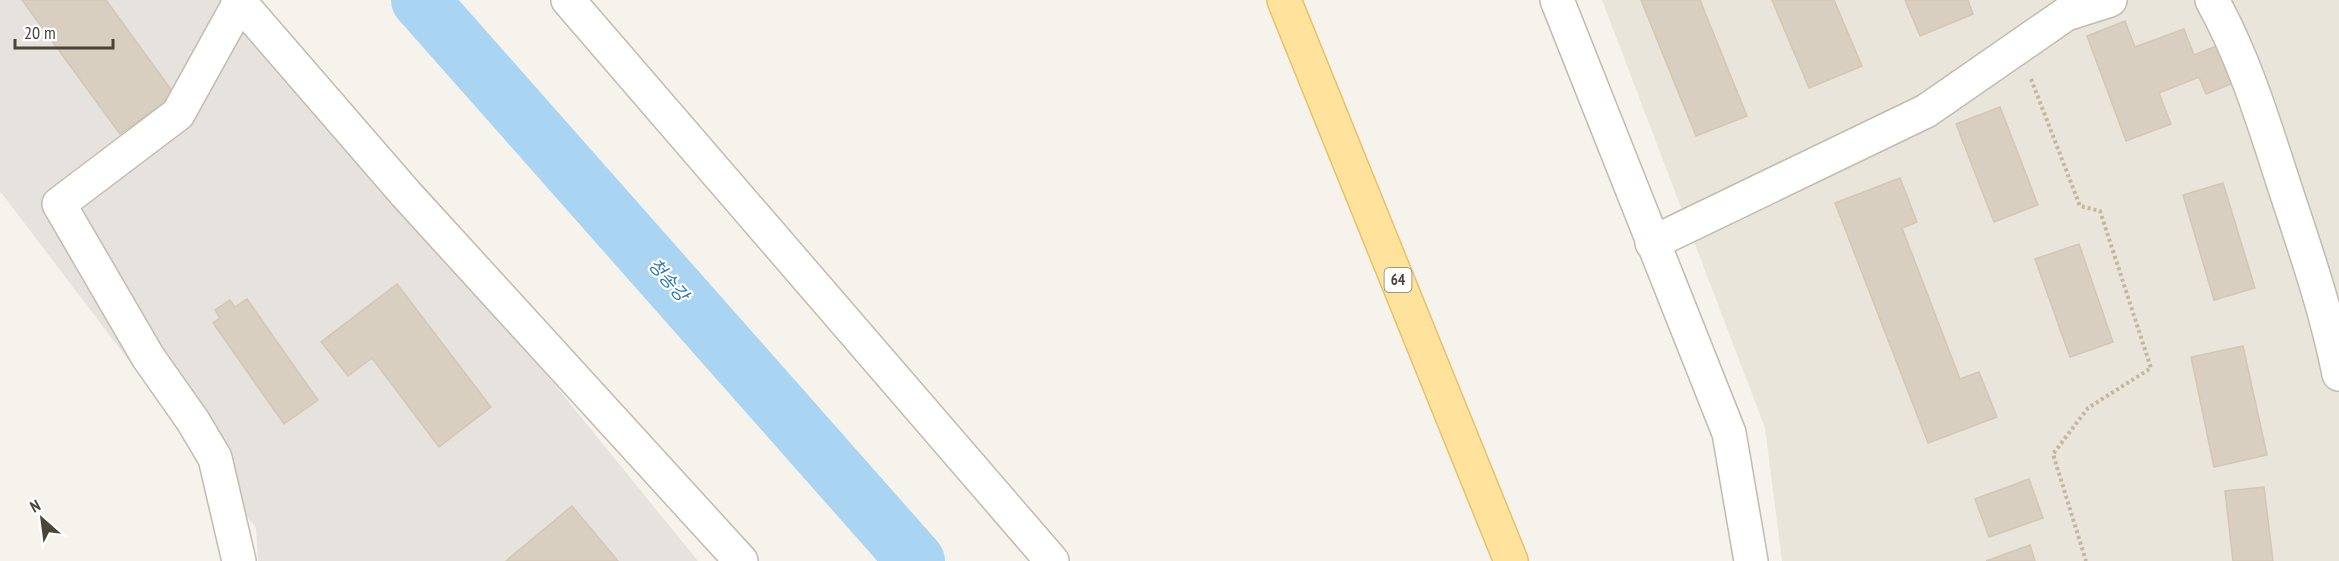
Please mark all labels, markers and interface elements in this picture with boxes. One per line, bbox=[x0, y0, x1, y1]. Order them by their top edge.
scale bar bbox=[15, 12, 112, 50]
text: 20 m bbox=[24, 21, 56, 44]
water label: 청송강 bbox=[643, 253, 695, 308]
road number: 64 bbox=[1384, 268, 1412, 292]
north arrow bbox=[12, 489, 72, 549]
text: N bbox=[26, 495, 43, 517]

